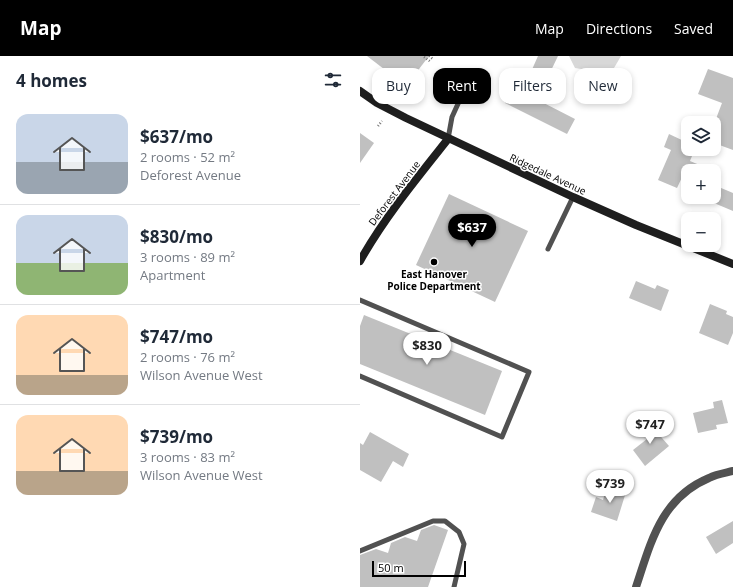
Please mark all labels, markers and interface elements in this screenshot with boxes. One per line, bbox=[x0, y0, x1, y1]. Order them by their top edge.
text: Map bbox=[20, 15, 61, 41]
text: Map bbox=[535, 19, 564, 38]
text: Directions bbox=[586, 19, 652, 38]
text: Saved bbox=[674, 19, 713, 38]
chip: Buy bbox=[372, 68, 425, 104]
chip: Rent bbox=[433, 68, 491, 104]
chip: Filters bbox=[499, 68, 566, 104]
chip: New bbox=[574, 68, 632, 104]
text: 4 homes bbox=[16, 69, 87, 92]
icon: filters bbox=[322, 69, 344, 91]
map controls bbox=[681, 116, 721, 252]
button: layers bbox=[681, 116, 721, 156]
text: $637/mo bbox=[140, 125, 213, 148]
icon: home bbox=[48, 130, 96, 178]
text: 2 rooms · 52 m² bbox=[140, 148, 235, 166]
street label: Ridgedale Avenue bbox=[507, 150, 589, 198]
street label: Deforest Avenue bbox=[365, 157, 423, 228]
button: + bbox=[681, 164, 721, 204]
text: Deforest Avenue bbox=[140, 166, 241, 184]
button: − bbox=[681, 212, 721, 252]
pin: $637 bbox=[448, 214, 496, 248]
text: $637 bbox=[457, 218, 487, 236]
text: $830/mo bbox=[140, 225, 213, 248]
icon: home bbox=[48, 231, 96, 279]
text: 3 rooms · 89 m² bbox=[140, 248, 235, 266]
marker: East Hanover Police Department bbox=[429, 257, 439, 267]
text: Apartment bbox=[140, 266, 205, 284]
place label: East Hanover Police Department bbox=[387, 267, 481, 293]
text: $747/mo bbox=[140, 325, 213, 348]
icon: home bbox=[48, 331, 96, 379]
pin: $830 bbox=[403, 332, 451, 366]
text: $830 bbox=[412, 336, 442, 354]
text: 2 rooms · 76 m² bbox=[140, 348, 235, 366]
text: Wilson Avenue West bbox=[140, 366, 263, 384]
pin: $747 bbox=[626, 411, 674, 445]
text: $747 bbox=[635, 415, 665, 433]
text: $739/mo bbox=[140, 425, 213, 448]
icon: home bbox=[48, 431, 96, 479]
text: 3 rooms · 83 m² bbox=[140, 448, 235, 466]
text: Wilson Avenue West bbox=[140, 466, 263, 484]
pin: $739 bbox=[586, 470, 634, 504]
text: $739 bbox=[595, 474, 625, 492]
scale bar bbox=[372, 559, 466, 578]
text: 50 m bbox=[378, 560, 404, 575]

